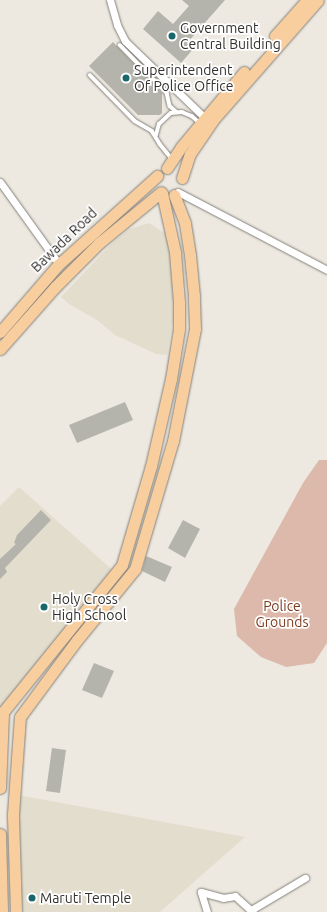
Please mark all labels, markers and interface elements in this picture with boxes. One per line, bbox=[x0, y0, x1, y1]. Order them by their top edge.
place label: Government Central Building bbox=[180, 20, 281, 52]
marker: Government Central Building bbox=[167, 31, 177, 41]
place label: Superintendent Of Police Office bbox=[134, 62, 233, 94]
marker: Superintendent Of Police Office bbox=[121, 73, 131, 83]
street label: Bawada Road bbox=[28, 204, 100, 276]
place label: Holy Cross High School bbox=[52, 591, 126, 624]
park label: Police Grounds bbox=[255, 598, 309, 630]
marker: Holy Cross High School bbox=[39, 602, 49, 612]
place label: Maruti Temple bbox=[40, 890, 131, 906]
marker: Maruti Temple bbox=[27, 893, 37, 903]

